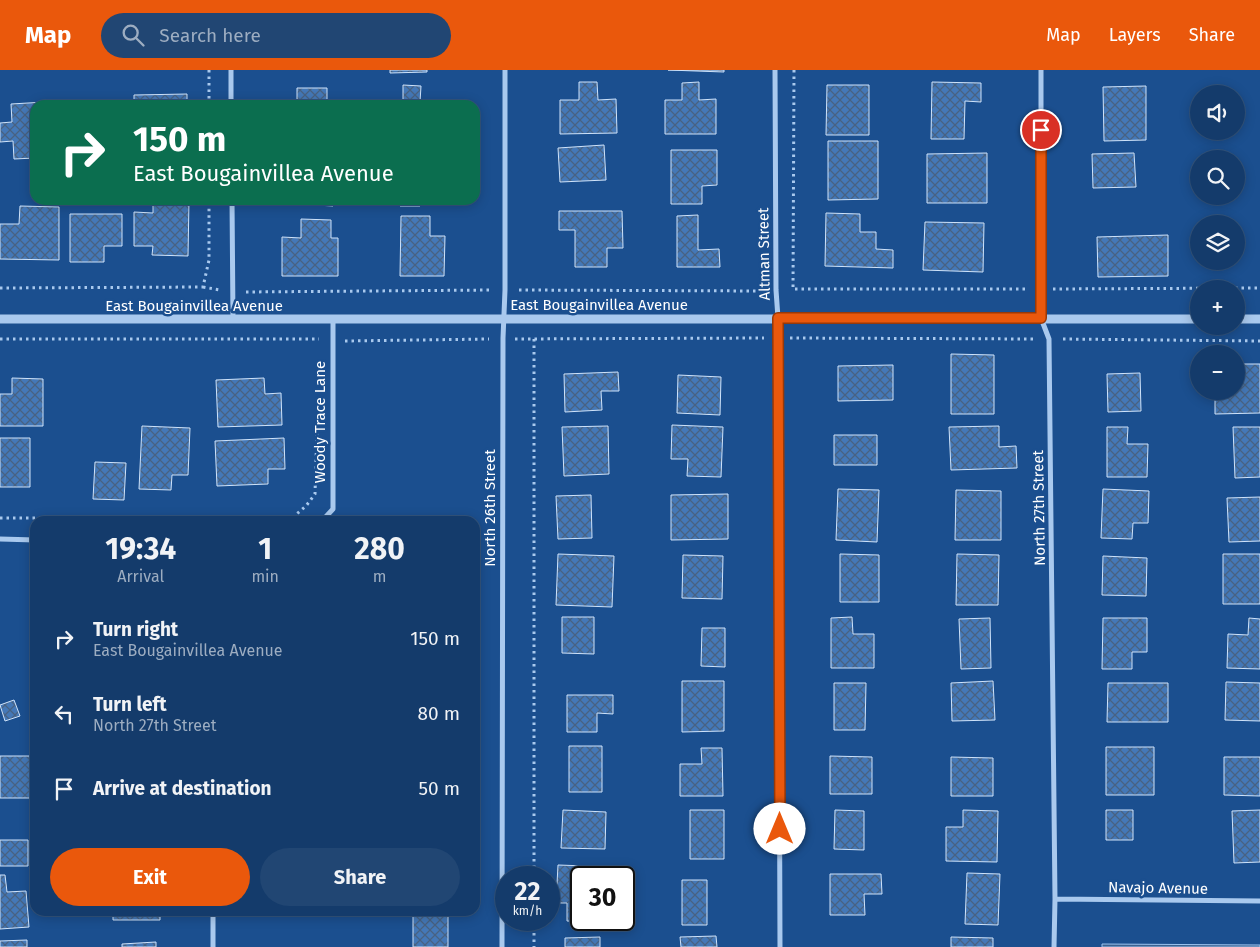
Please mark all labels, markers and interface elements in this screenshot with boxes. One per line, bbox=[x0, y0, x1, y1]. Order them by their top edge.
search box bbox=[101, 13, 451, 58]
text: Map bbox=[25, 21, 71, 49]
icon: search bbox=[119, 21, 147, 49]
text: Search here bbox=[159, 24, 261, 47]
text: Map bbox=[1046, 24, 1081, 46]
text: Layers bbox=[1109, 24, 1161, 46]
text: Share bbox=[1189, 24, 1235, 46]
map controls bbox=[1190, 85, 1245, 400]
button: sound bbox=[1190, 85, 1245, 140]
pin bbox=[1020, 109, 1062, 151]
icon: arrive bbox=[1027, 116, 1055, 144]
text: 150 m bbox=[133, 118, 226, 160]
icon: right bbox=[50, 120, 115, 185]
button: search bbox=[1190, 150, 1245, 205]
text: East Bougainvillea Avenue bbox=[133, 160, 394, 187]
street label: Altman Street bbox=[754, 207, 774, 301]
button: layers bbox=[1190, 215, 1245, 270]
button: + bbox=[1190, 280, 1245, 335]
street label: East Bougainvillea Avenue bbox=[510, 296, 688, 314]
street label: East Bougainvillea Avenue bbox=[105, 297, 283, 315]
button: − bbox=[1190, 345, 1245, 400]
street label: Woody Trace Lane bbox=[311, 361, 329, 483]
street label: North 26th Street bbox=[481, 449, 499, 567]
street label: North 27th Street bbox=[1029, 449, 1049, 566]
text: 19:34 bbox=[105, 531, 176, 567]
text: 1 bbox=[258, 531, 272, 567]
text: 280 bbox=[354, 531, 405, 567]
text: Arrival bbox=[117, 567, 164, 586]
text: min bbox=[251, 567, 279, 586]
text: m bbox=[373, 567, 386, 586]
text: Turn right bbox=[93, 618, 178, 641]
icon: right bbox=[50, 625, 78, 653]
text: 150 m bbox=[410, 627, 460, 650]
text: East Bougainvillea Avenue bbox=[93, 641, 283, 660]
text: Turn left bbox=[93, 693, 167, 716]
icon: left bbox=[50, 700, 78, 728]
text: 80 m bbox=[418, 702, 460, 725]
text: North 27th Street bbox=[93, 716, 217, 735]
icon: arrive bbox=[50, 775, 78, 803]
text: Arrive at destination bbox=[93, 777, 272, 800]
text: 50 m bbox=[419, 777, 460, 800]
position arrow bbox=[753, 802, 805, 854]
button: Exit bbox=[50, 848, 250, 906]
button: Share bbox=[260, 848, 460, 906]
speed limit sign: 30 bbox=[570, 866, 635, 931]
text: 22 bbox=[515, 877, 540, 907]
street label: Navajo Avenue bbox=[1108, 878, 1208, 898]
text: km/h bbox=[513, 904, 542, 918]

